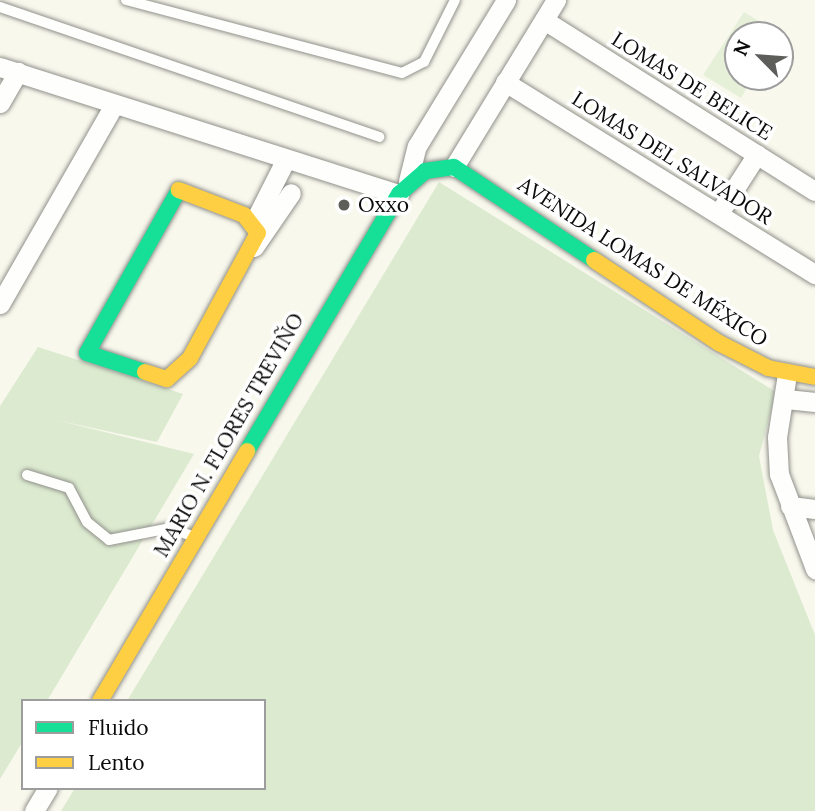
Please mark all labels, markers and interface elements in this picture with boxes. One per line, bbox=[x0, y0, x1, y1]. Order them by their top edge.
north arrow bbox=[724, 21, 794, 91]
street label: LOMAS DE BELICE bbox=[607, 26, 777, 146]
text: N bbox=[728, 36, 756, 60]
street label: LOMAS DEL SALVADOR bbox=[567, 86, 777, 230]
street label: AVENIDA LOMAS DE MÉXICO bbox=[514, 172, 772, 352]
place label: Oxxo bbox=[358, 192, 409, 218]
marker: Oxxo bbox=[336, 197, 352, 213]
street label: MARIO N. FLORES TREVIÑO bbox=[149, 309, 309, 561]
legend bbox=[21, 699, 266, 790]
text: Fluido bbox=[88, 714, 149, 741]
text: Lento bbox=[88, 749, 145, 776]

